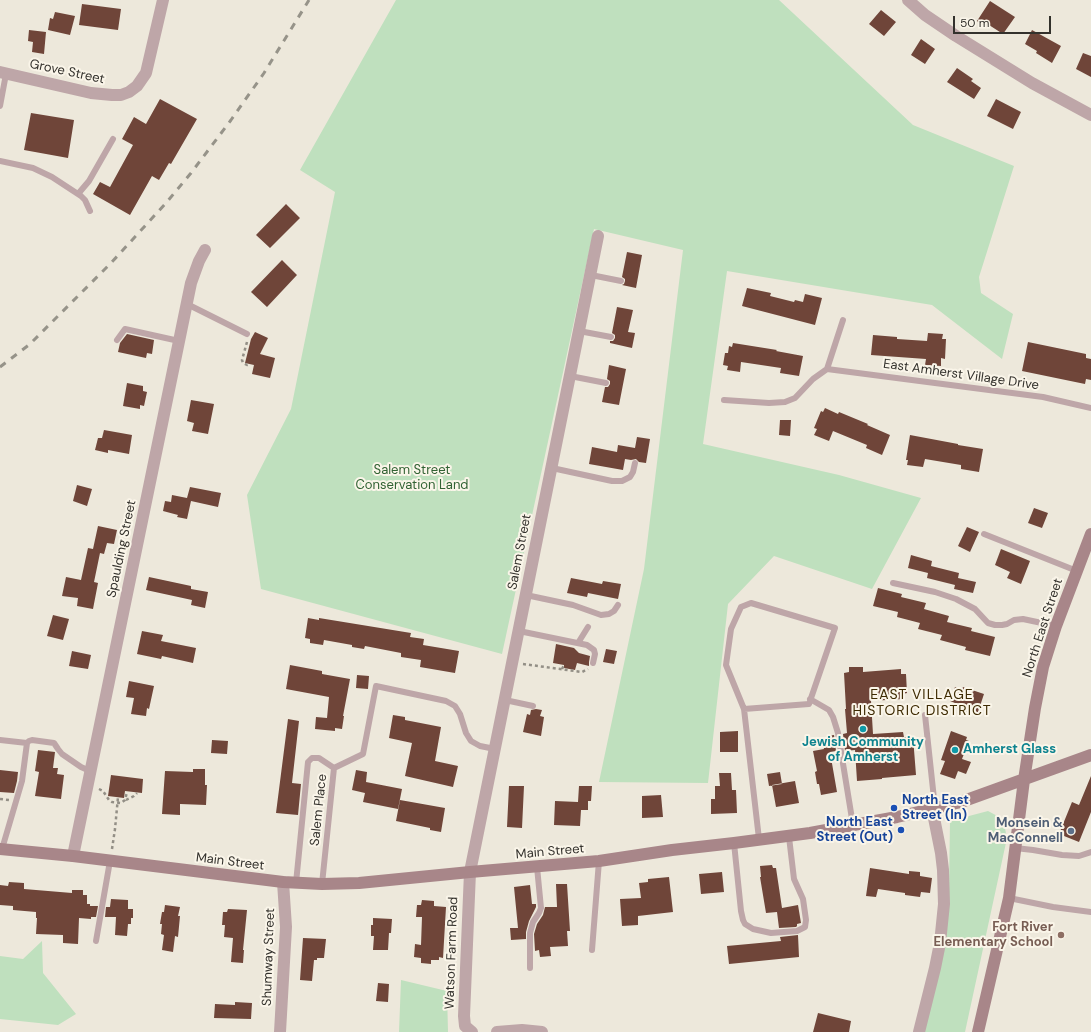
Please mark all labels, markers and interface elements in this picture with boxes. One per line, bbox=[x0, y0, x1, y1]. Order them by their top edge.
scale bar bbox=[955, 8, 1053, 34]
text: 50 m bbox=[960, 15, 989, 31]
street label: Grove Street bbox=[28, 56, 106, 88]
street label: East Amherst Village Drive bbox=[882, 356, 1040, 394]
park label: Salem Street Conservation Land bbox=[355, 463, 469, 494]
street label: Spaulding Street bbox=[104, 499, 140, 599]
street label: Salem Street bbox=[505, 513, 535, 591]
street label: North East Street bbox=[1020, 576, 1066, 680]
district label: EAST VILLAGE HISTORIC DISTRICT bbox=[852, 687, 992, 720]
marker: Jewish Community of Amherst bbox=[858, 724, 868, 734]
place label: Jewish Community of Amherst bbox=[802, 735, 924, 766]
place label: Amherst Glass bbox=[963, 742, 1056, 758]
marker: Amherst Glass bbox=[950, 745, 960, 755]
street label: Salem Place bbox=[307, 773, 331, 847]
place label: North East Street (In) bbox=[902, 793, 969, 824]
marker: North East Street (In) bbox=[889, 803, 899, 813]
place label: North East Street (Out) bbox=[816, 815, 893, 846]
place label: Monsein & MacConnell bbox=[988, 816, 1063, 847]
marker: North East Street (Out) bbox=[896, 825, 906, 835]
marker: Monsein & MacConnell bbox=[1066, 826, 1076, 836]
street label: Main Street bbox=[515, 841, 585, 863]
street label: Main Street bbox=[195, 850, 265, 874]
street label: Watson Farm Road bbox=[442, 896, 462, 1010]
street label: Shumway Street bbox=[259, 908, 279, 1006]
place label: Fort River Elementary School bbox=[933, 920, 1053, 951]
marker: Fort River Elementary School bbox=[1056, 930, 1066, 940]

